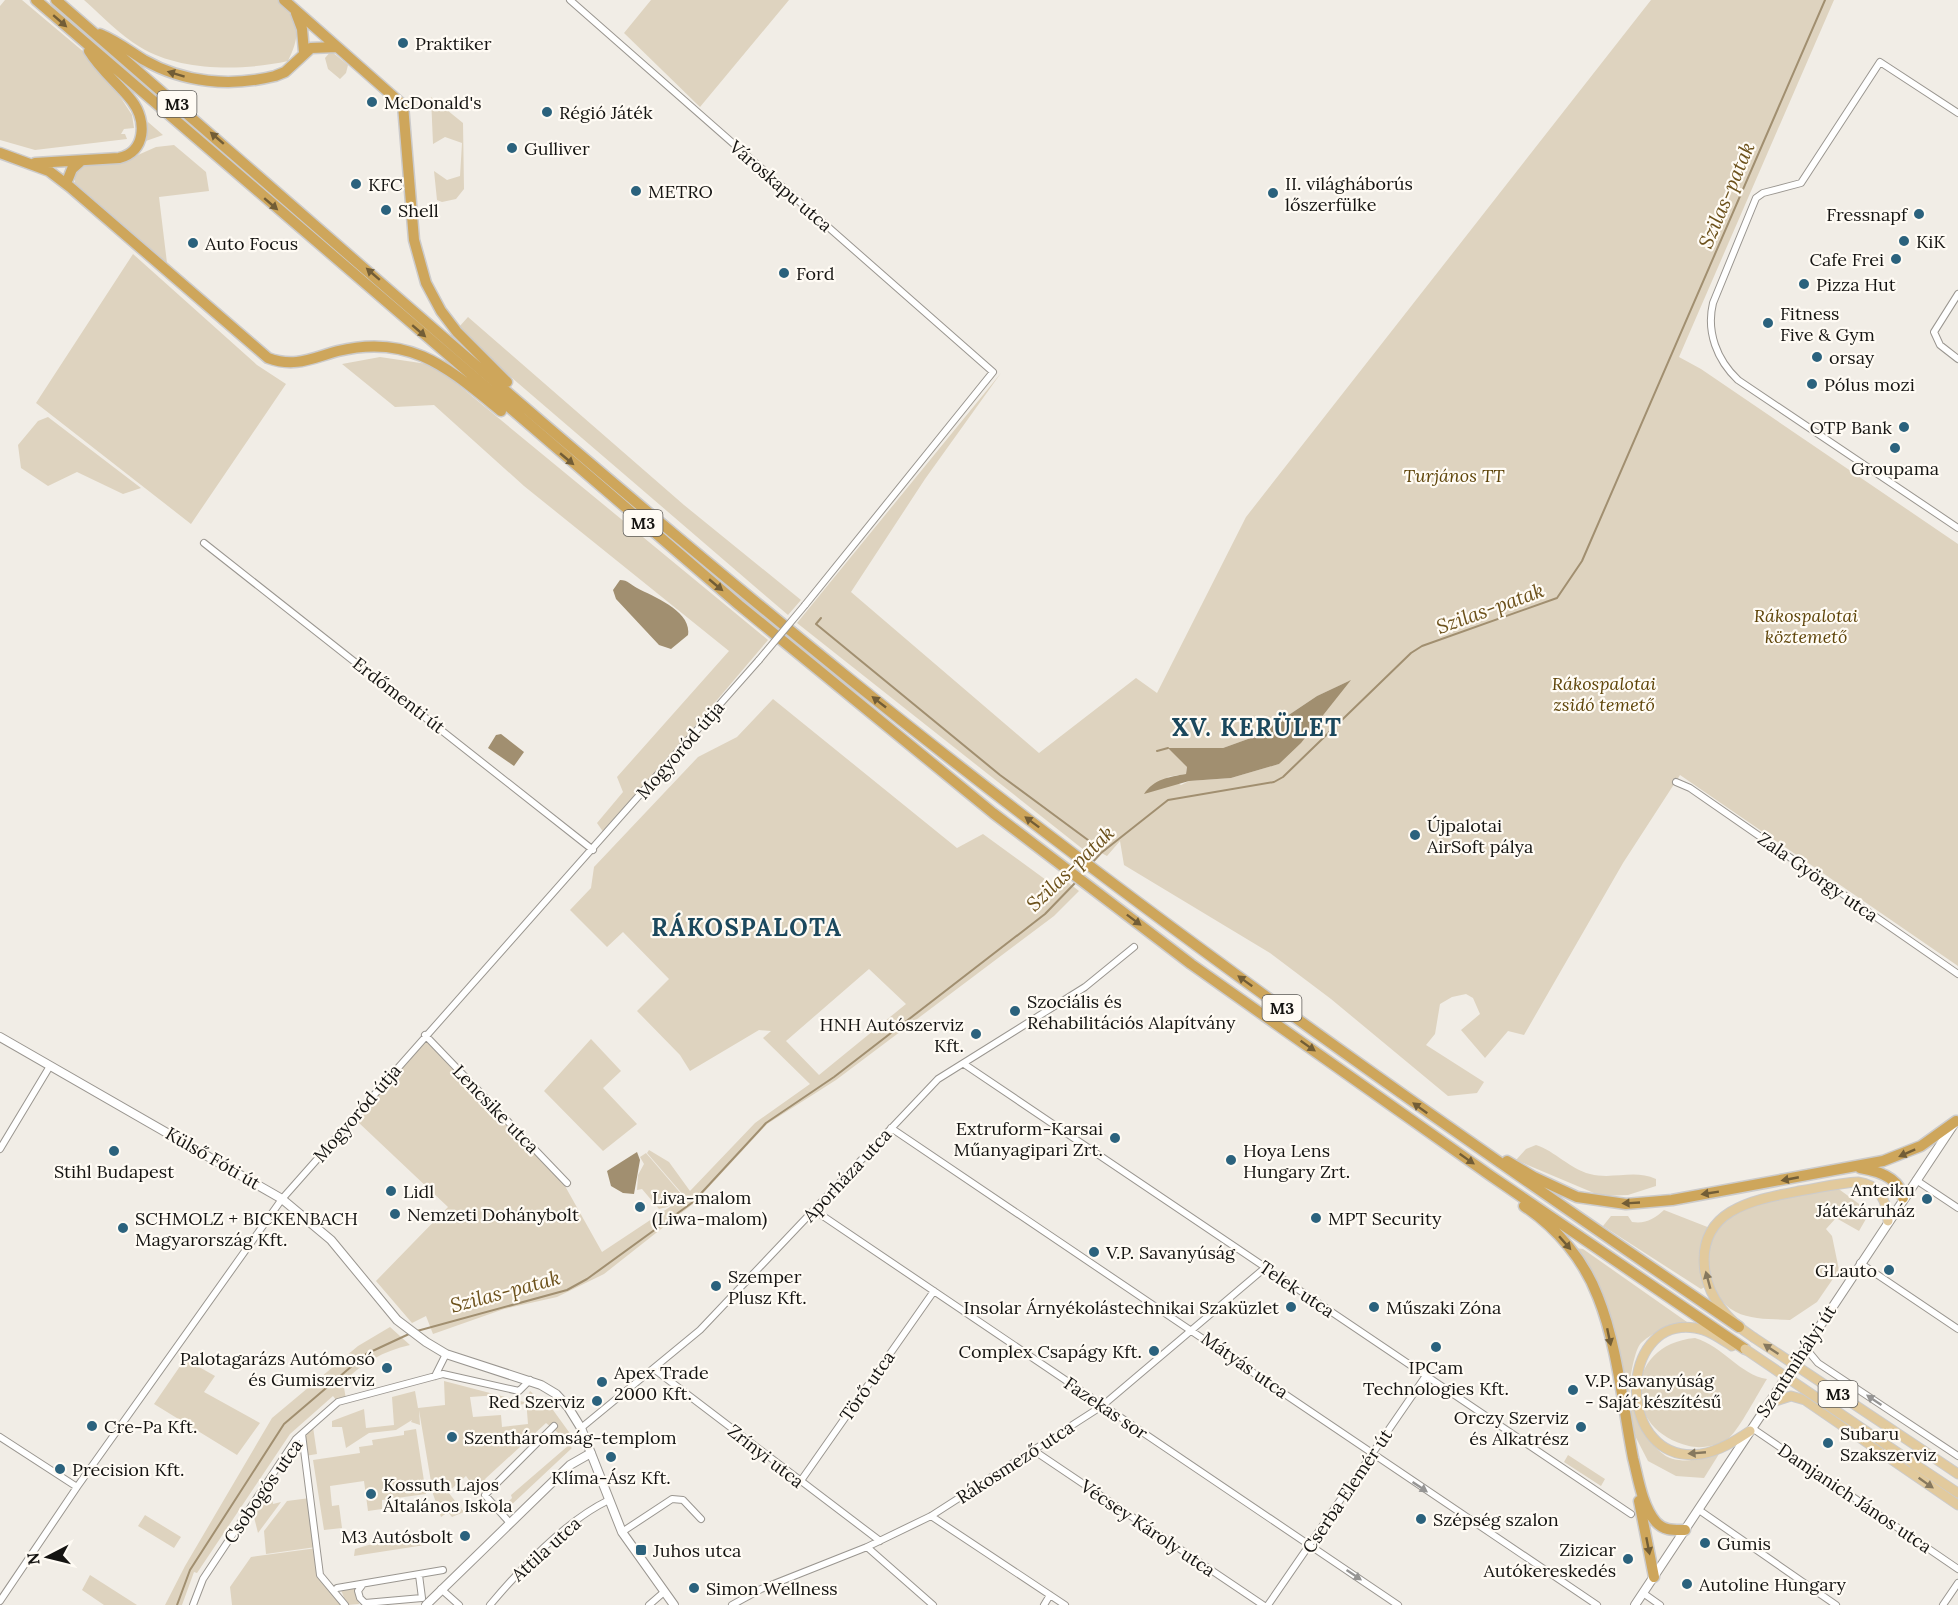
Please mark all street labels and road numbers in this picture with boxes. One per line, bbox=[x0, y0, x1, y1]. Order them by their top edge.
road number: M3 bbox=[158, 91, 196, 117]
street label: Városkapu utca bbox=[724, 134, 837, 237]
road number: M3 bbox=[624, 510, 662, 536]
street label: Erdőmenti út bbox=[348, 652, 450, 738]
street label: Mogyoród útja bbox=[631, 696, 729, 804]
street label: Zala György utca bbox=[1753, 827, 1883, 927]
road number: M3 bbox=[1262, 995, 1302, 1021]
street label: Mogyoród útja bbox=[308, 1059, 406, 1167]
street label: Lencsike utca bbox=[448, 1060, 544, 1158]
street label: Külső Fóti út bbox=[161, 1122, 265, 1194]
street label: Aporháza utca bbox=[797, 1123, 896, 1227]
street label: Telek utca bbox=[1255, 1255, 1339, 1323]
street label: Szentmihályi út bbox=[1751, 1300, 1841, 1422]
street label: Mátyás utca bbox=[1197, 1327, 1293, 1403]
street label: Törő utca bbox=[834, 1346, 900, 1426]
street label: Fazekas sor bbox=[1060, 1372, 1152, 1444]
road number: M3 bbox=[1818, 1381, 1858, 1407]
street label: Rákosmező utca bbox=[952, 1415, 1078, 1509]
street label: Zrínyi utca bbox=[723, 1419, 809, 1493]
street label: Cserba Elemér út bbox=[1297, 1425, 1397, 1557]
street label: Csobogós utca bbox=[218, 1434, 308, 1548]
street label: Damjanich János utca bbox=[1774, 1438, 1936, 1558]
street label: Vécsey Károly utca bbox=[1075, 1474, 1220, 1582]
street label: Attila utca bbox=[506, 1512, 586, 1587]

